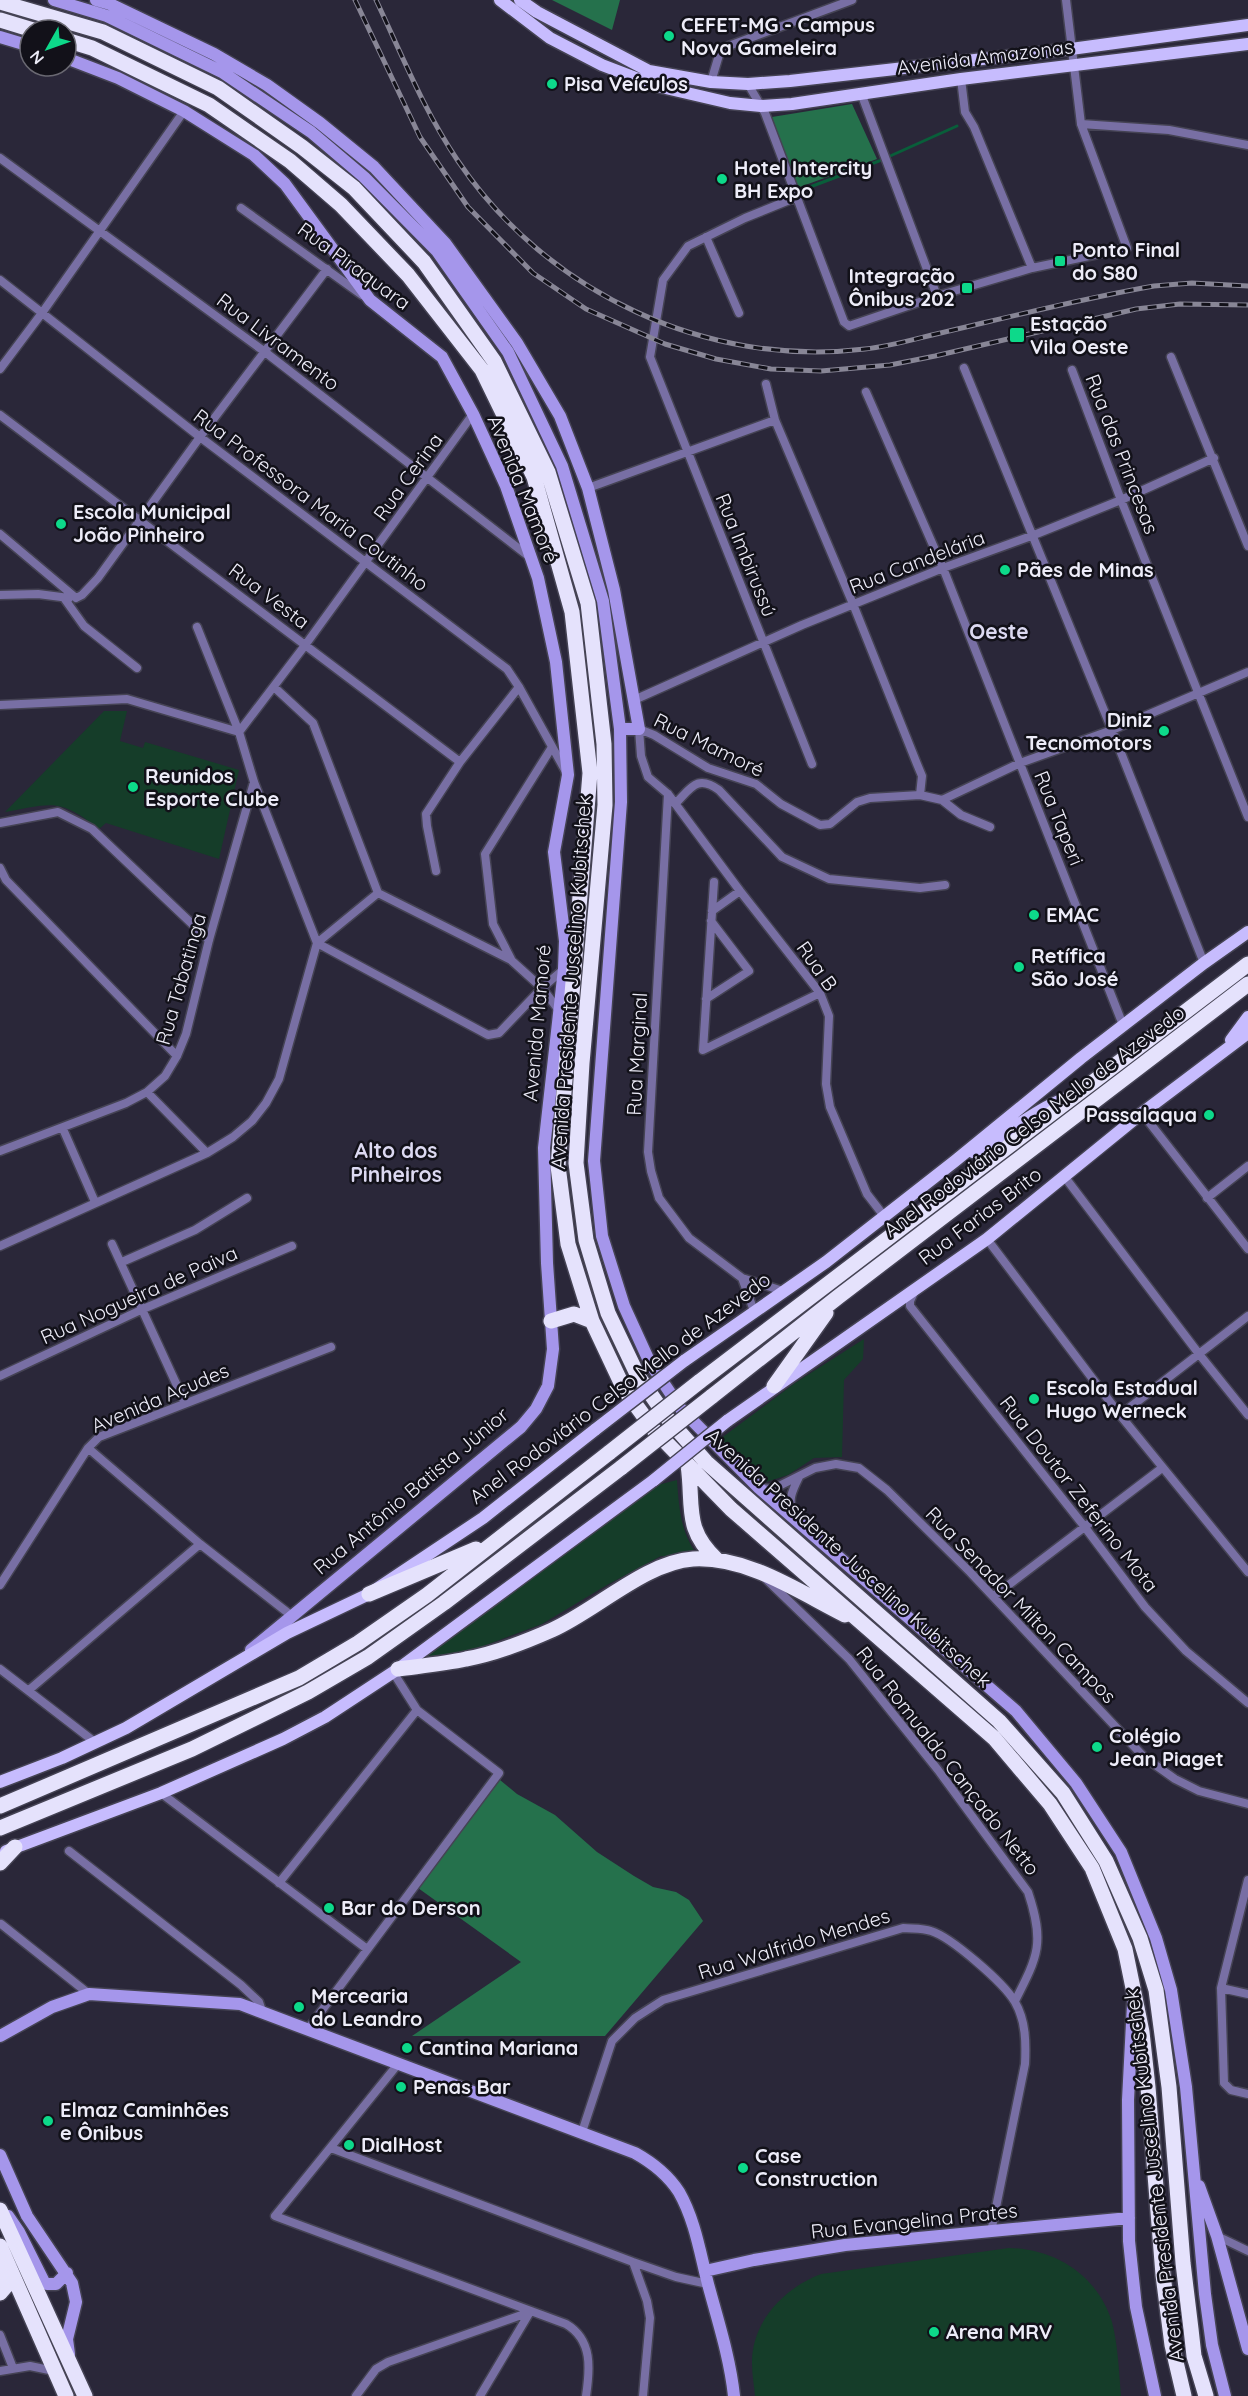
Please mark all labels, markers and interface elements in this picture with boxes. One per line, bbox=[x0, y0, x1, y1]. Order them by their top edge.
place label: CEFET-MG - Campus Nova Gameleira bbox=[681, 12, 875, 60]
north arrow bbox=[18, 18, 78, 78]
marker: CEFET-MG - Campus Nova Gameleira bbox=[662, 29, 676, 43]
street label: Avenida Amazonas bbox=[895, 33, 1075, 80]
text: N bbox=[25, 47, 48, 69]
place label: Pisa Veículos bbox=[564, 71, 688, 96]
marker: Pisa Veículos bbox=[545, 77, 559, 91]
place label: Hotel Intercity BH Expo bbox=[734, 155, 872, 203]
marker: Hotel Intercity BH Expo bbox=[715, 172, 729, 186]
street label: Rua Piraquara bbox=[293, 216, 415, 315]
place label: Ponto Final do S80 bbox=[1072, 237, 1180, 285]
marker: Ponto Final do S80 bbox=[1053, 254, 1067, 268]
place label: Integração Ônibus 202 bbox=[849, 263, 955, 311]
marker: Integração Ônibus 202 bbox=[960, 281, 974, 295]
street label: Rua Livramento bbox=[212, 287, 345, 396]
place label: Estação Vila Oeste bbox=[1030, 311, 1129, 359]
marker: Estação Vila Oeste bbox=[1008, 326, 1026, 344]
street label: Rua das Princesas bbox=[1080, 370, 1164, 537]
street label: Rua Professora Maria Coutinho bbox=[189, 403, 434, 596]
street label: Avenida Mamoré bbox=[482, 411, 565, 566]
street label: Rua Cerina bbox=[367, 428, 448, 525]
street label: Rua Imbirussú bbox=[710, 489, 783, 620]
place label: Escola Municipal João Pinheiro bbox=[73, 499, 231, 547]
marker: Escola Municipal João Pinheiro bbox=[54, 517, 68, 531]
street label: Rua Candelária bbox=[846, 524, 988, 599]
street label: Rua Vesta bbox=[224, 557, 315, 634]
place label: Pães de Minas bbox=[1017, 557, 1154, 582]
marker: Pães de Minas bbox=[998, 563, 1012, 577]
district label: Oeste bbox=[969, 618, 1029, 644]
street label: Rua Mamoré bbox=[650, 707, 768, 782]
place label: Diniz Tecnomotors bbox=[1025, 707, 1152, 755]
marker: Diniz Tecnomotors bbox=[1157, 724, 1171, 738]
place label: Reunidos Esporte Clube bbox=[145, 763, 279, 811]
street label: Rua Taperi bbox=[1029, 767, 1090, 869]
marker: Reunidos Esporte Clube bbox=[126, 780, 140, 794]
street label: Avenida Presidente Juscelino Kubitschek bbox=[545, 794, 596, 1170]
place label: EMAC bbox=[1046, 902, 1100, 927]
marker: EMAC bbox=[1027, 908, 1041, 922]
street label: Rua Tabatinga bbox=[150, 910, 211, 1048]
street label: Rua B bbox=[791, 936, 843, 995]
place label: Retífica São José bbox=[1031, 943, 1119, 991]
street label: Avenida Mamoré bbox=[517, 944, 556, 1102]
marker: Retífica São José bbox=[1012, 960, 1026, 974]
street label: Rua Marginal bbox=[621, 992, 652, 1116]
street label: Anel Rodoviário Celso Mello de Azevedo bbox=[878, 999, 1189, 1242]
place label: Passalaqua bbox=[1086, 1102, 1197, 1127]
marker: Passalaqua bbox=[1202, 1108, 1216, 1122]
district label: Alto dos Pinheiros bbox=[350, 1137, 442, 1187]
street label: Rua Farias Brito bbox=[913, 1161, 1046, 1270]
street label: Rua Nogueira de Paiva bbox=[36, 1240, 241, 1349]
street label: Anel Rodoviário Celso Mello de Azevedo bbox=[464, 1266, 775, 1509]
street label: Avenida Açudes bbox=[87, 1357, 232, 1438]
place label: Escola Estadual Hugo Werneck bbox=[1046, 1375, 1198, 1423]
street label: Rua Doutor Zeferino Mota bbox=[995, 1390, 1164, 1597]
marker: Escola Estadual Hugo Werneck bbox=[1027, 1392, 1041, 1406]
street label: Rua Antônio Batista Júnior bbox=[308, 1401, 514, 1580]
street label: Avenida Presidente Juscelino Kubitschek bbox=[701, 1423, 997, 1693]
street label: Rua Senador Milton Campos bbox=[921, 1501, 1122, 1708]
street label: Rua Romualdo Cançado Netto bbox=[851, 1641, 1046, 1880]
place label: Colégio Jean Piaget bbox=[1109, 1723, 1224, 1771]
marker: Colégio Jean Piaget bbox=[1090, 1740, 1104, 1754]
place label: Bar do Derson bbox=[341, 1895, 481, 1920]
marker: Bar do Derson bbox=[322, 1901, 336, 1915]
street label: Rua Walfrido Mendes bbox=[695, 1902, 893, 1985]
place label: Mercearia do Leandro bbox=[311, 1983, 423, 2031]
street label: Avenida Presidente Juscelino Kubitschek bbox=[1118, 1987, 1189, 2363]
marker: Mercearia do Leandro bbox=[292, 2000, 306, 2014]
place label: Cantina Mariana bbox=[419, 2035, 578, 2060]
marker: Cantina Mariana bbox=[400, 2041, 414, 2055]
place label: Penas Bar bbox=[413, 2074, 511, 2099]
marker: Penas Bar bbox=[394, 2080, 408, 2094]
place label: Elmaz Caminhões e Ônibus bbox=[60, 2097, 229, 2145]
marker: Elmaz Caminhões e Ônibus bbox=[41, 2114, 55, 2128]
place label: DialHost bbox=[361, 2132, 443, 2157]
marker: DialHost bbox=[342, 2138, 356, 2152]
place label: Case Construction bbox=[755, 2143, 878, 2191]
marker: Case Construction bbox=[736, 2161, 750, 2175]
street label: Rua Evangelina Prates bbox=[809, 2197, 1019, 2244]
place label: Arena MRV bbox=[946, 2319, 1052, 2344]
marker: Arena MRV bbox=[927, 2325, 941, 2339]

